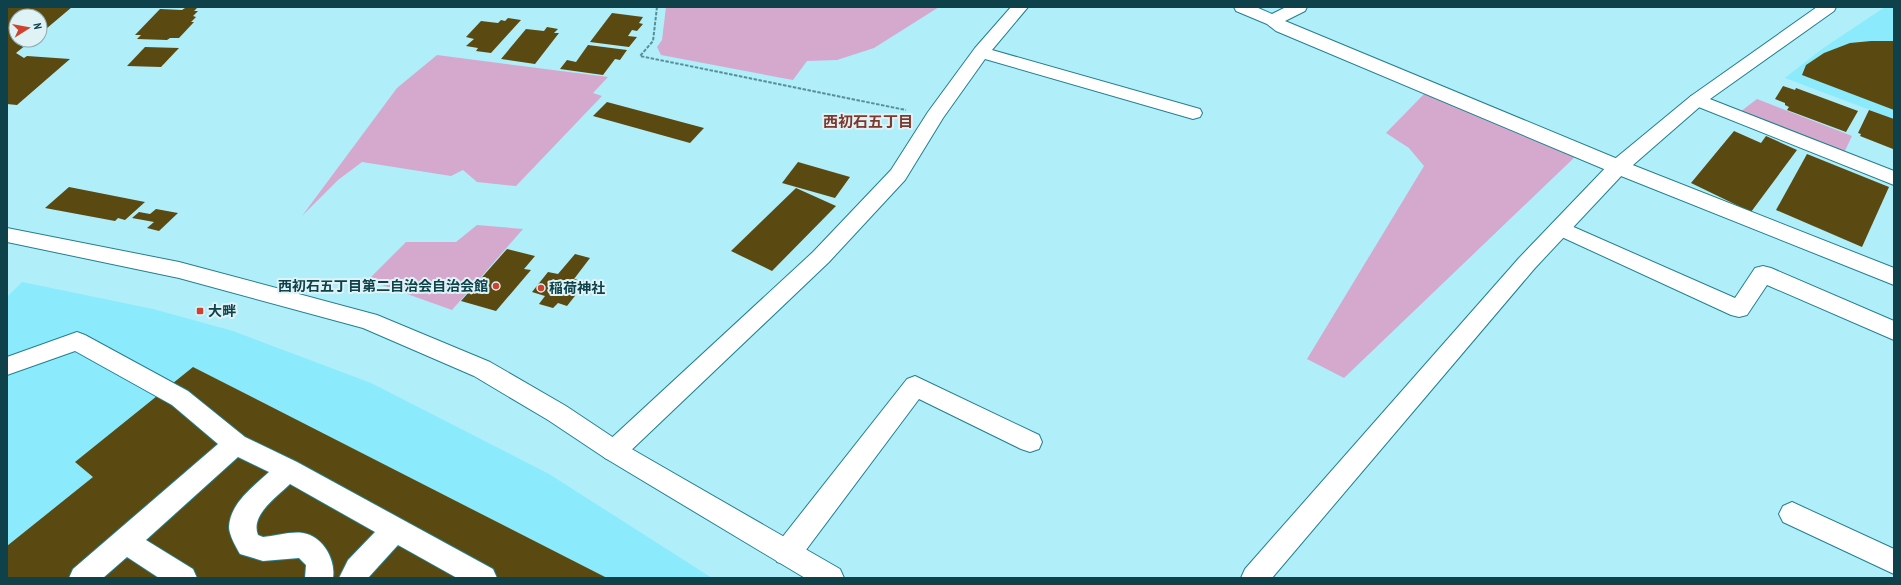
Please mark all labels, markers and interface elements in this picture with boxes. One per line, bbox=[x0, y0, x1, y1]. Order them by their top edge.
north arrow bbox=[8, 8, 48, 48]
text: N bbox=[30, 22, 45, 30]
district label: 西初石五丁目 bbox=[823, 112, 913, 131]
place label: 西初石五丁目第二自治会自治会館 bbox=[278, 277, 488, 295]
place label: 稲荷神社 bbox=[549, 279, 605, 297]
marker: 西初石五丁目第二自治会自治会館 bbox=[491, 281, 501, 291]
marker: 稲荷神社 bbox=[536, 283, 546, 293]
place label: 大畔 bbox=[208, 302, 236, 320]
marker: 大畔 bbox=[195, 306, 205, 316]

